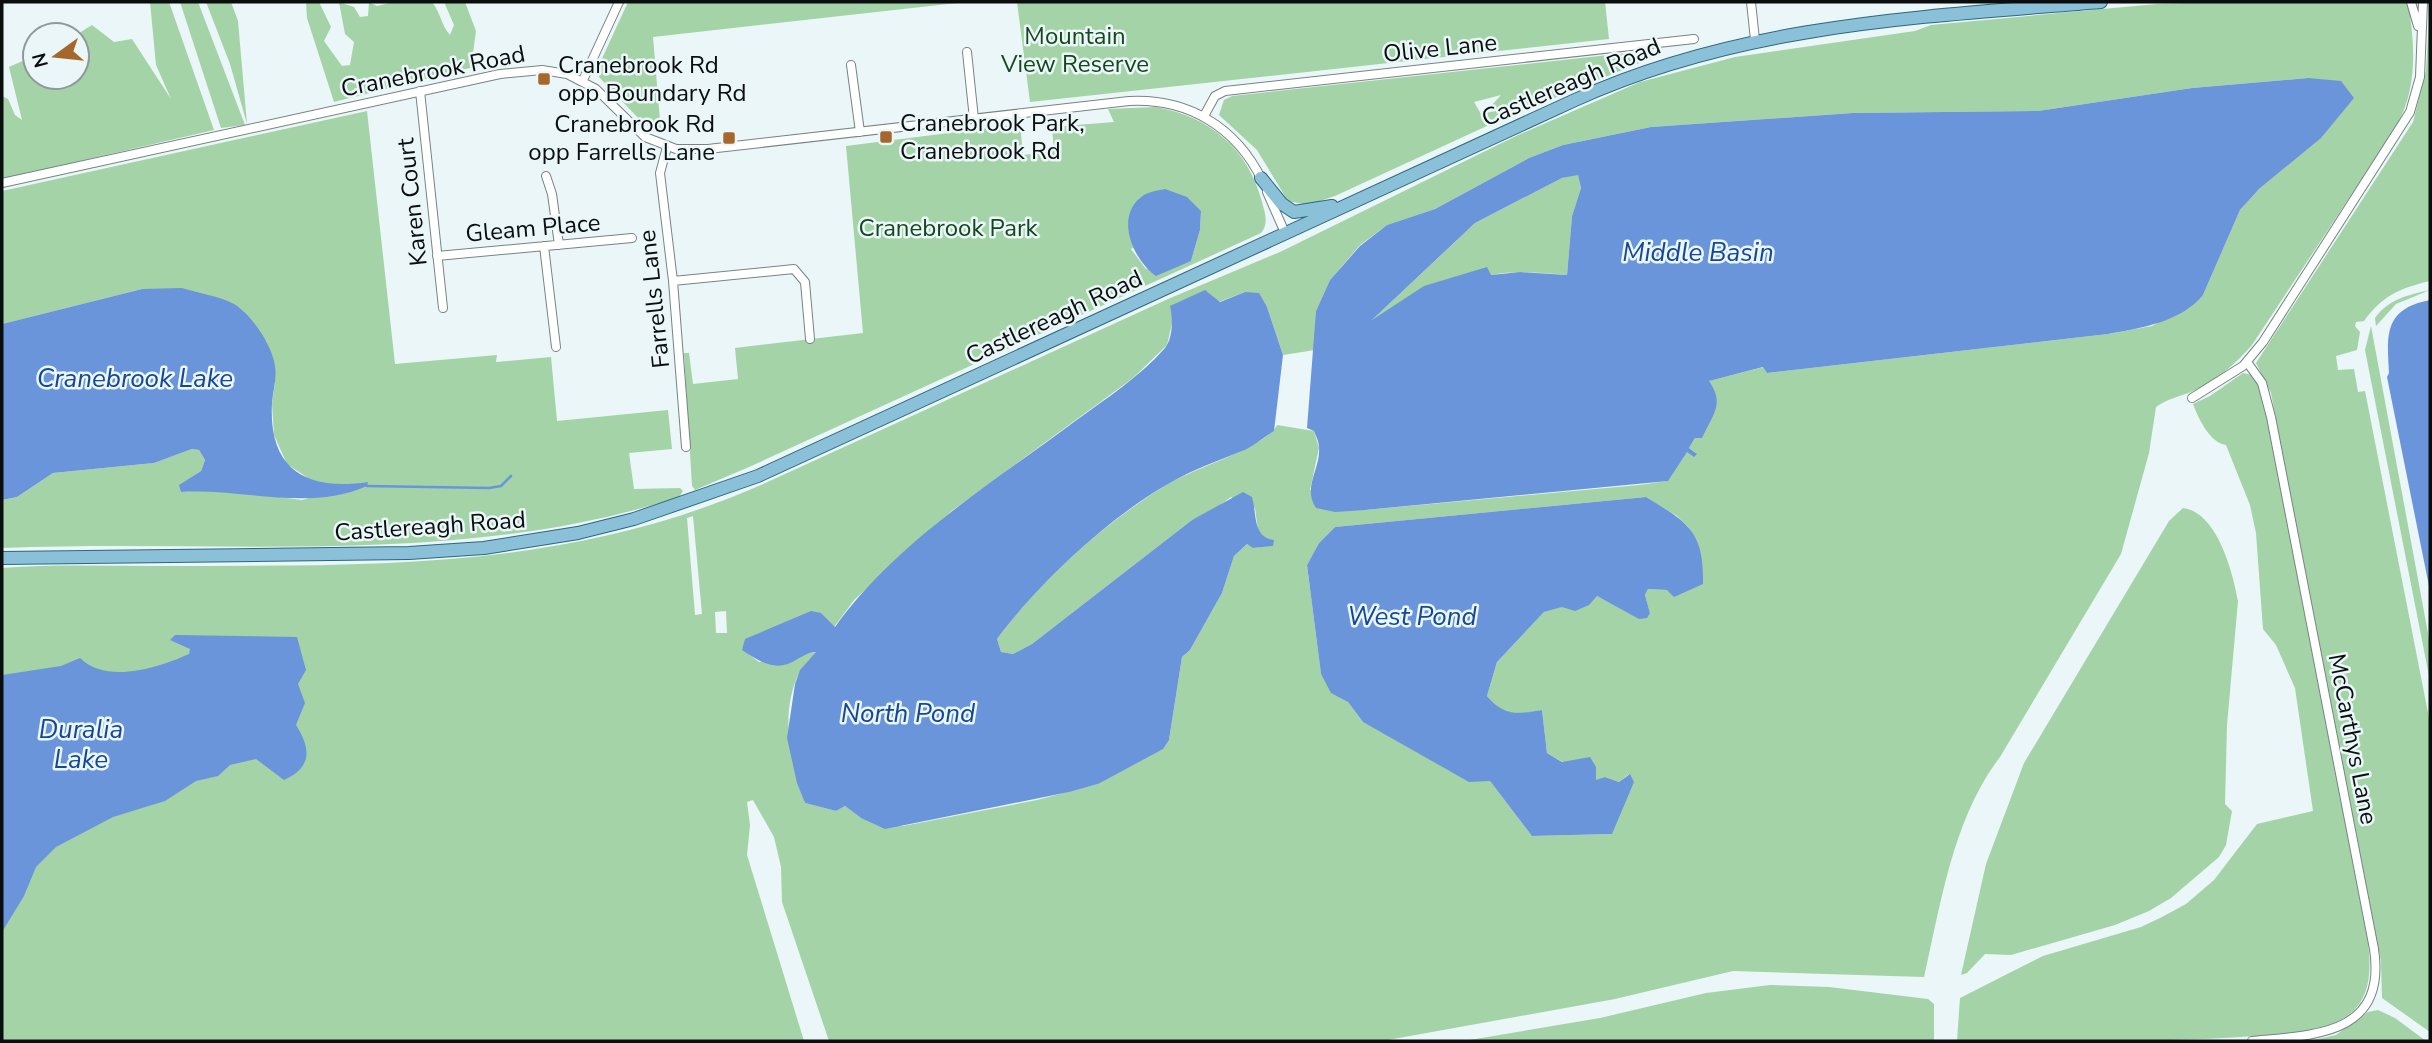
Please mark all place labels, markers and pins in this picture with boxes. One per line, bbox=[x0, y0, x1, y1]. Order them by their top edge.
place label: Cranebrook Rd opp Boundary Rd bbox=[558, 49, 746, 109]
marker: Cranebrook Rd opp Boundary Rd bbox=[536, 71, 552, 87]
place label: Cranebrook Park, Cranebrook Rd bbox=[900, 107, 1085, 167]
place label: Cranebrook Rd opp Farrells Lane bbox=[528, 108, 715, 168]
marker: Cranebrook Park, Cranebrook Rd bbox=[878, 129, 894, 145]
marker: Cranebrook Rd opp Farrells Lane bbox=[721, 130, 737, 146]

